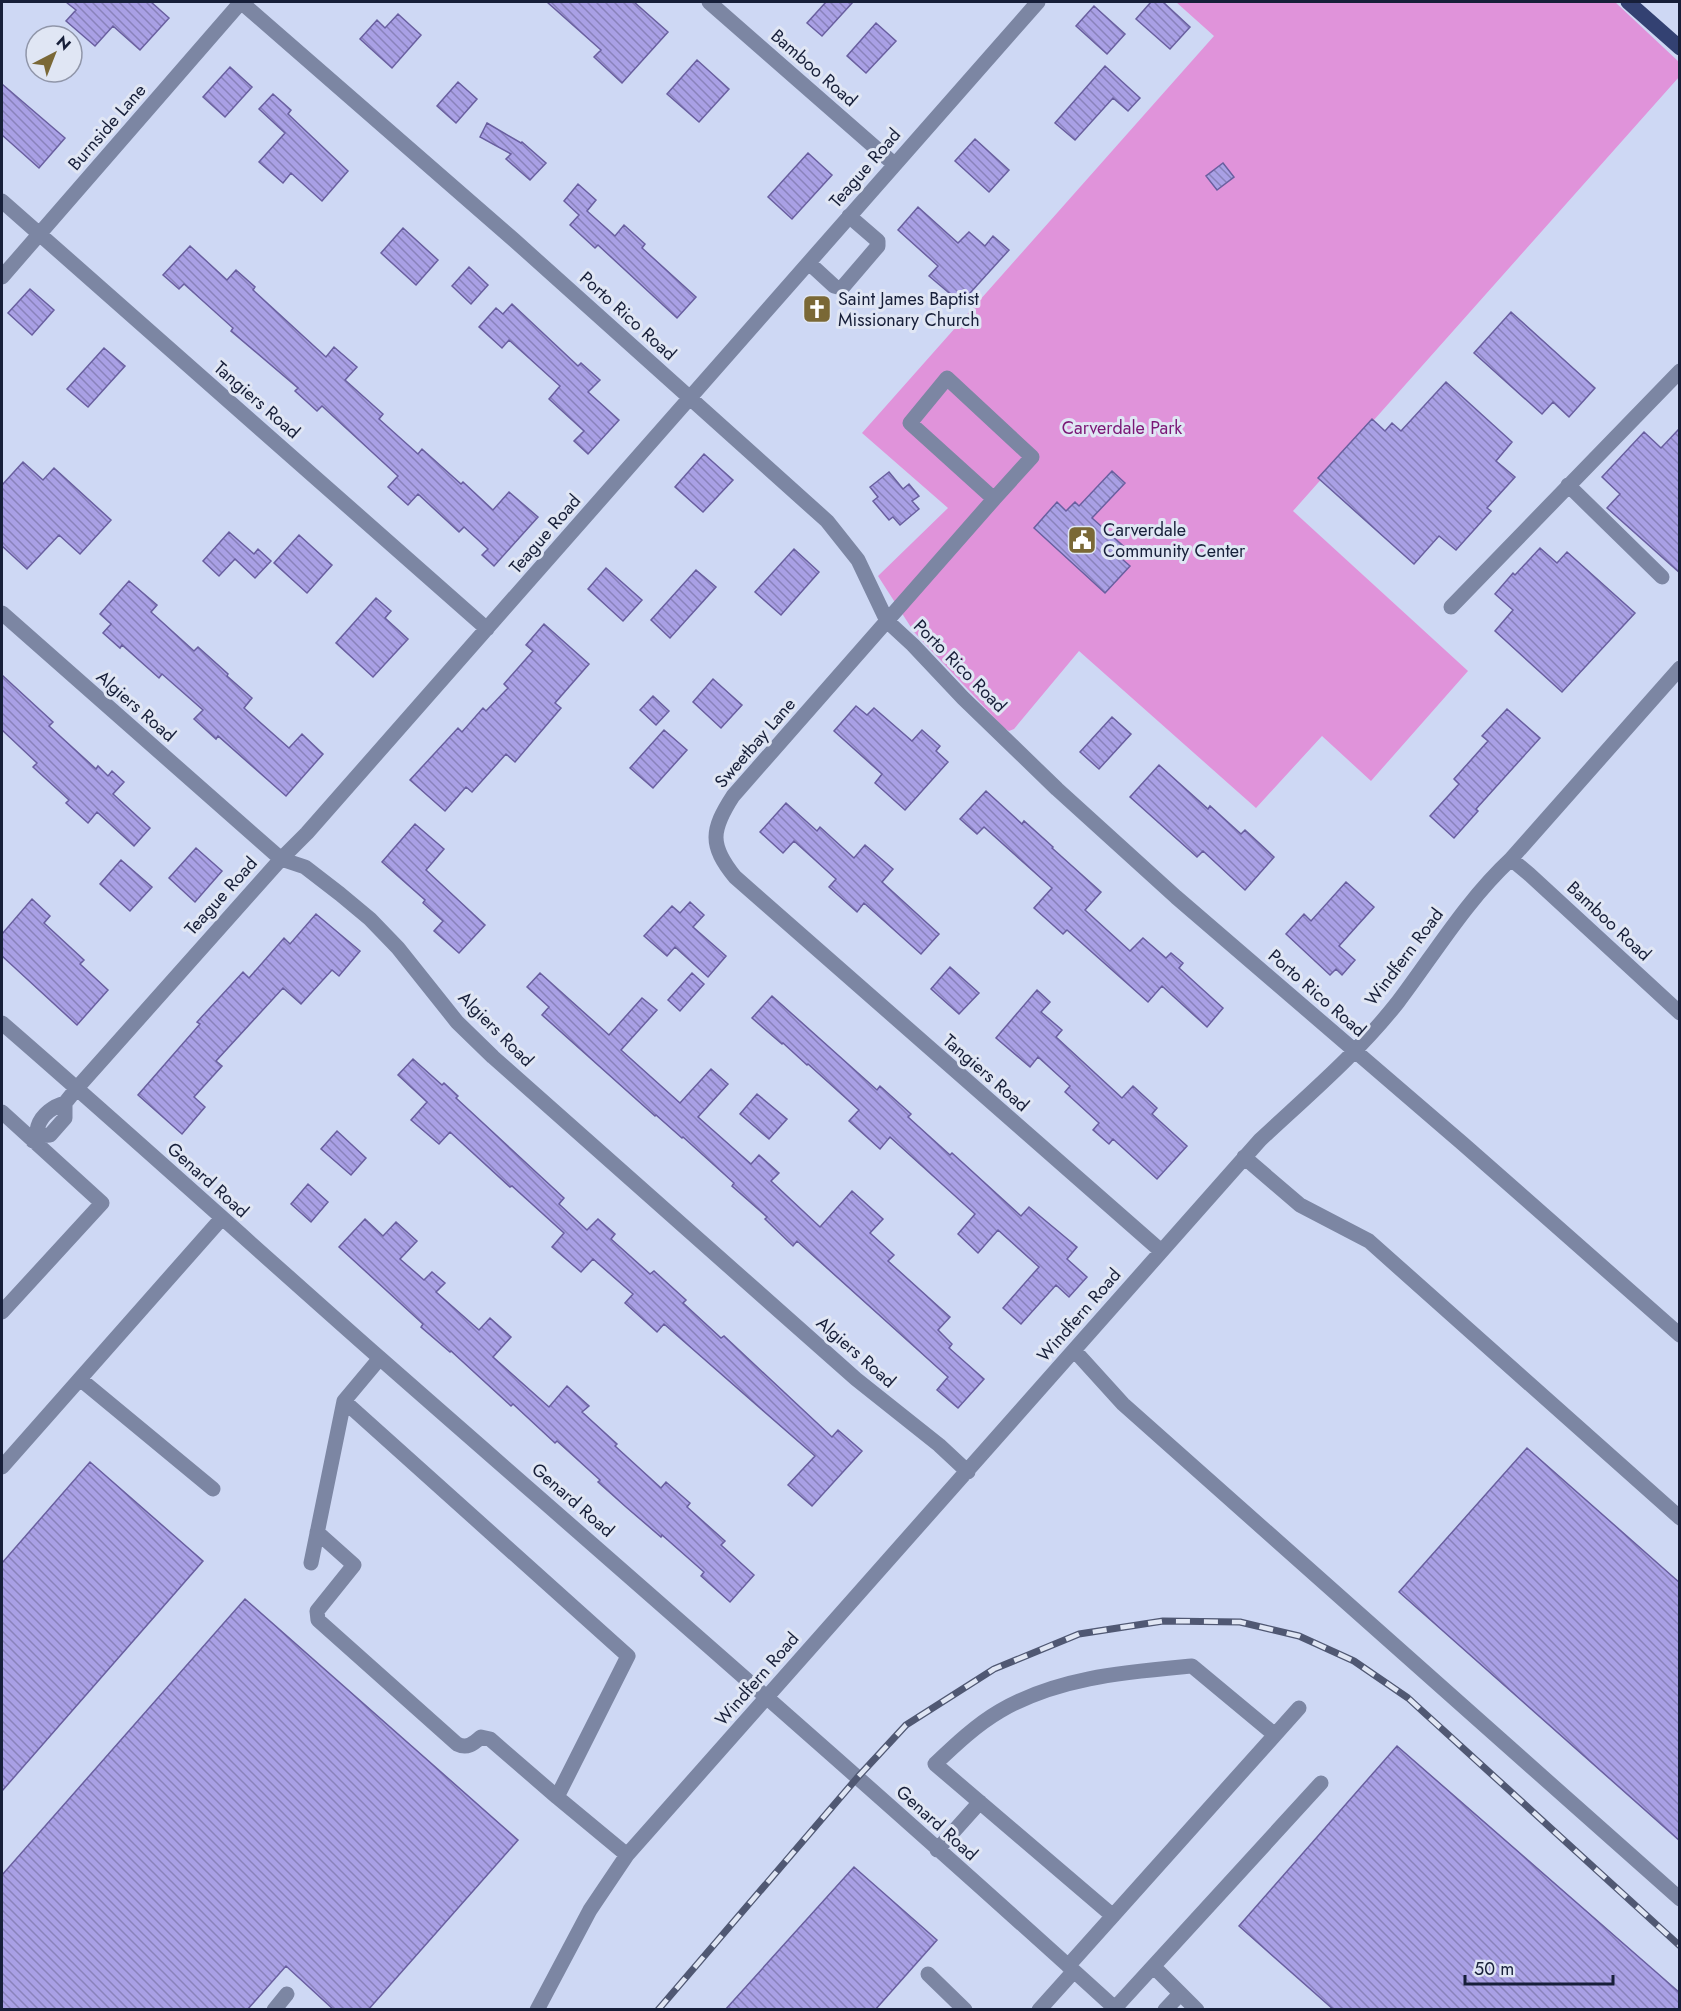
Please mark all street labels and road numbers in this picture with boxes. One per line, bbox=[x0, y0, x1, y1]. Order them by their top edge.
street label: Bamboo Road bbox=[765, 23, 863, 113]
street label: Burnside Lane bbox=[62, 78, 152, 176]
street label: Teague Road bbox=[823, 123, 907, 213]
street label: Porto Rico Road bbox=[574, 265, 682, 367]
street label: Tangiers Road bbox=[208, 355, 306, 445]
street label: Teague Road bbox=[503, 489, 587, 579]
street label: Porto Rico Road bbox=[908, 614, 1012, 718]
street label: Algiers Road bbox=[91, 664, 181, 748]
street label: Sweetbay Lane bbox=[708, 692, 802, 794]
street label: Teague Road bbox=[179, 851, 263, 941]
street label: Bamboo Road bbox=[1561, 875, 1657, 967]
street label: Windfern Road bbox=[1359, 903, 1449, 1011]
street label: Porto Rico Road bbox=[1262, 943, 1372, 1043]
street label: Algiers Road bbox=[452, 985, 540, 1073]
street label: Tangiers Road bbox=[937, 1028, 1035, 1118]
street label: Genard Road bbox=[161, 1136, 255, 1224]
street label: Windfern Road bbox=[1031, 1263, 1127, 1367]
street label: Algiers Road bbox=[811, 1310, 901, 1394]
street label: Genard Road bbox=[526, 1457, 620, 1543]
street label: Windfern Road bbox=[709, 1627, 805, 1731]
street label: Genard Road bbox=[890, 1779, 984, 1867]

